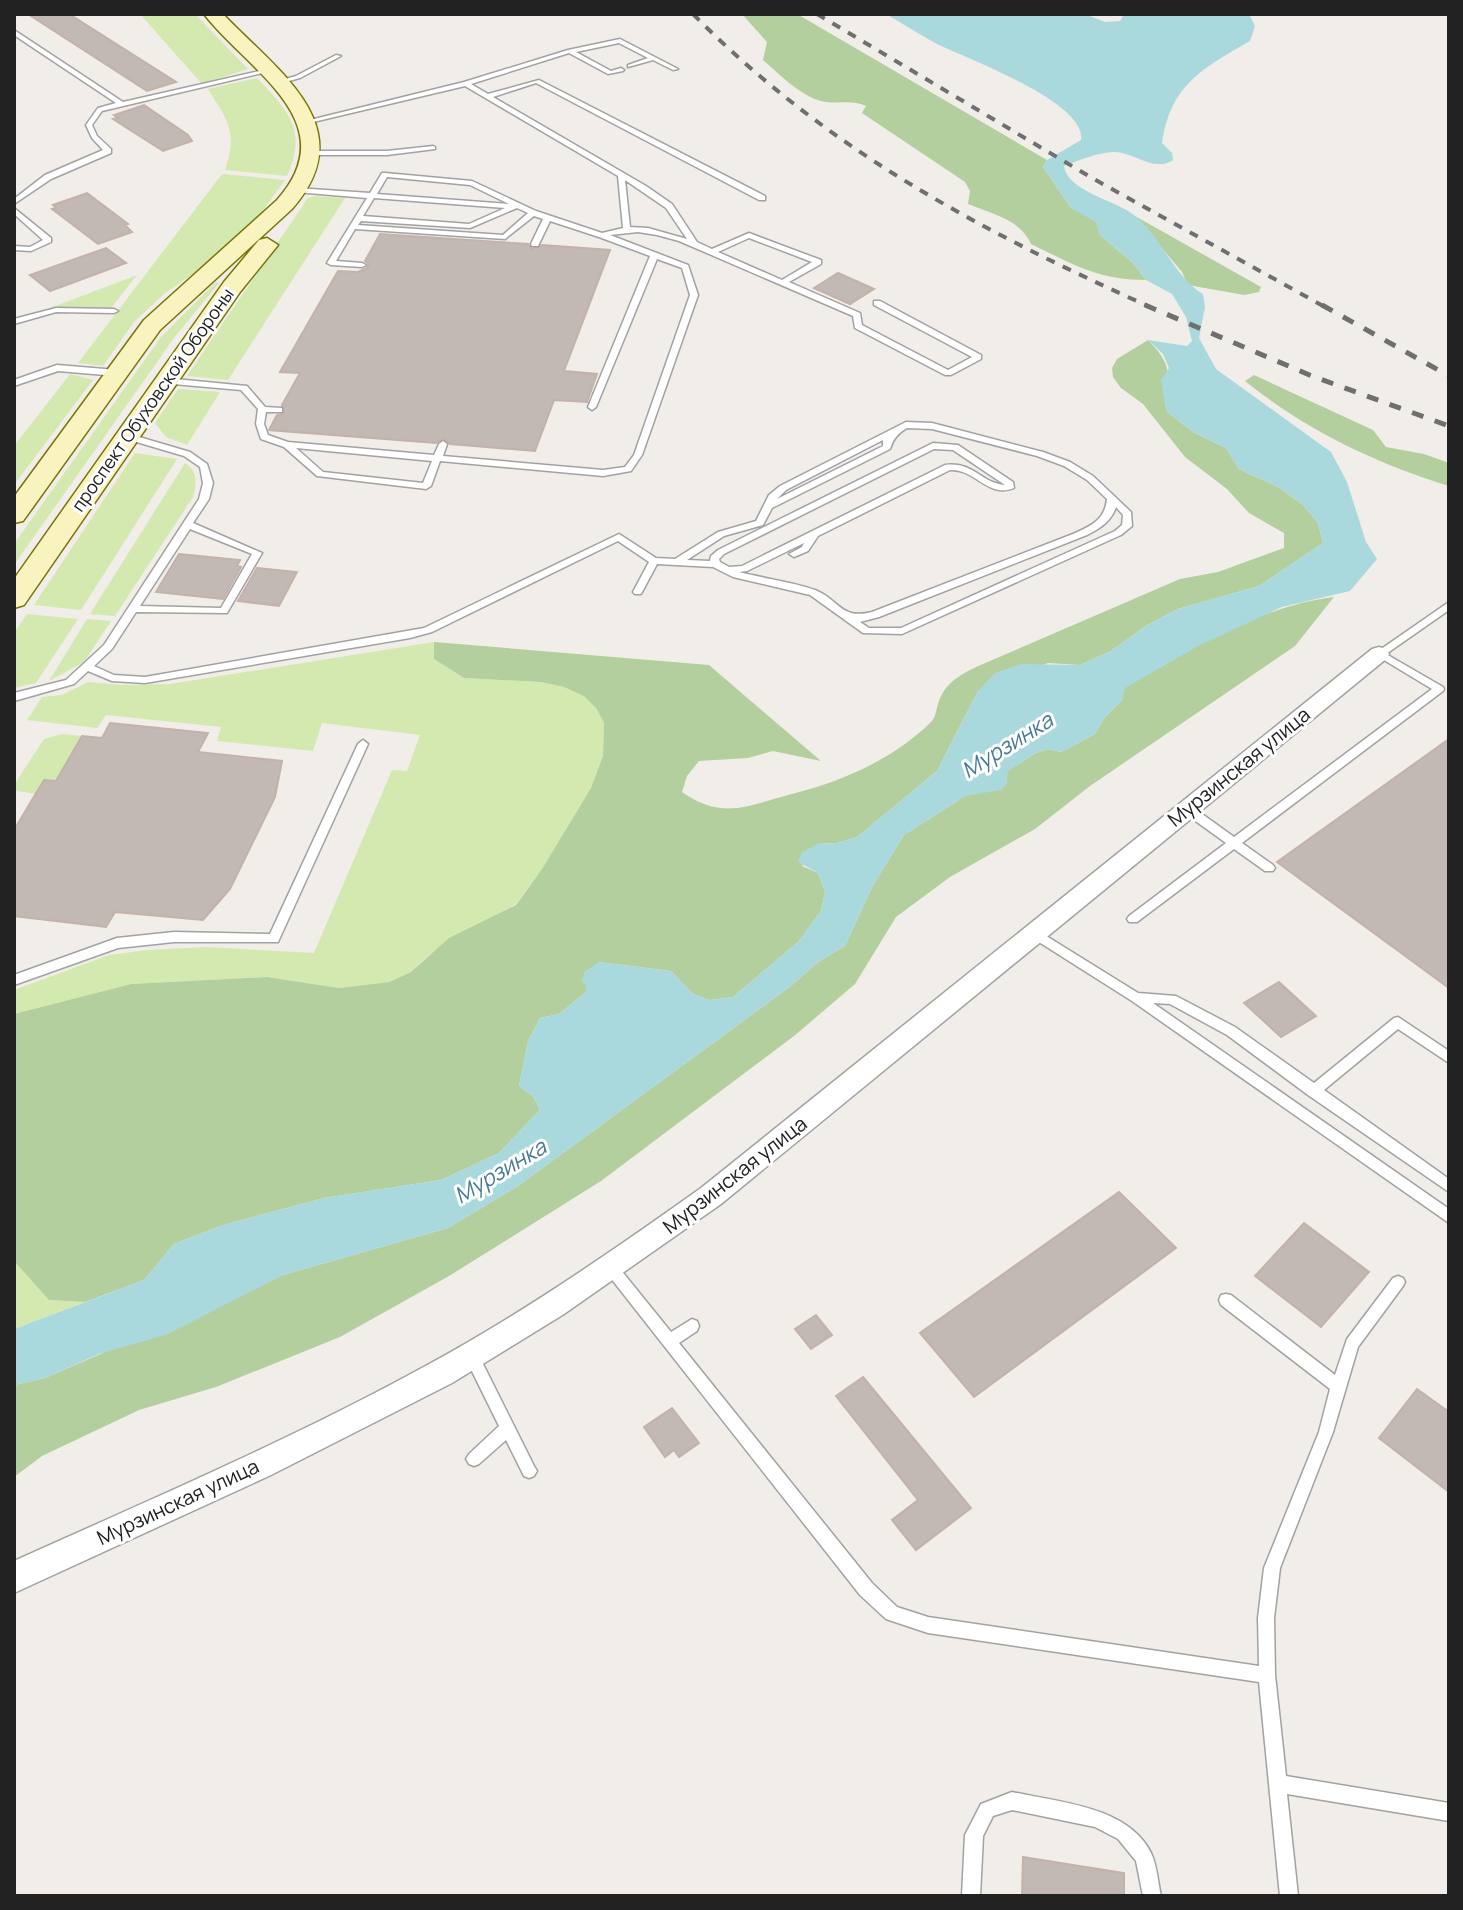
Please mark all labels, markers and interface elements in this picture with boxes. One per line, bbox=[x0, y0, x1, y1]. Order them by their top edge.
street label: проспект Обуховской Обороны bbox=[66, 283, 239, 516]
street label: Мурзинская улица bbox=[1162, 701, 1315, 832]
water label: Мурзинка bbox=[956, 704, 1060, 785]
street label: Мурзинская улица bbox=[657, 1110, 812, 1239]
water label: Мурзинка bbox=[448, 1131, 553, 1210]
street label: Мурзинская улица bbox=[92, 1452, 263, 1551]

